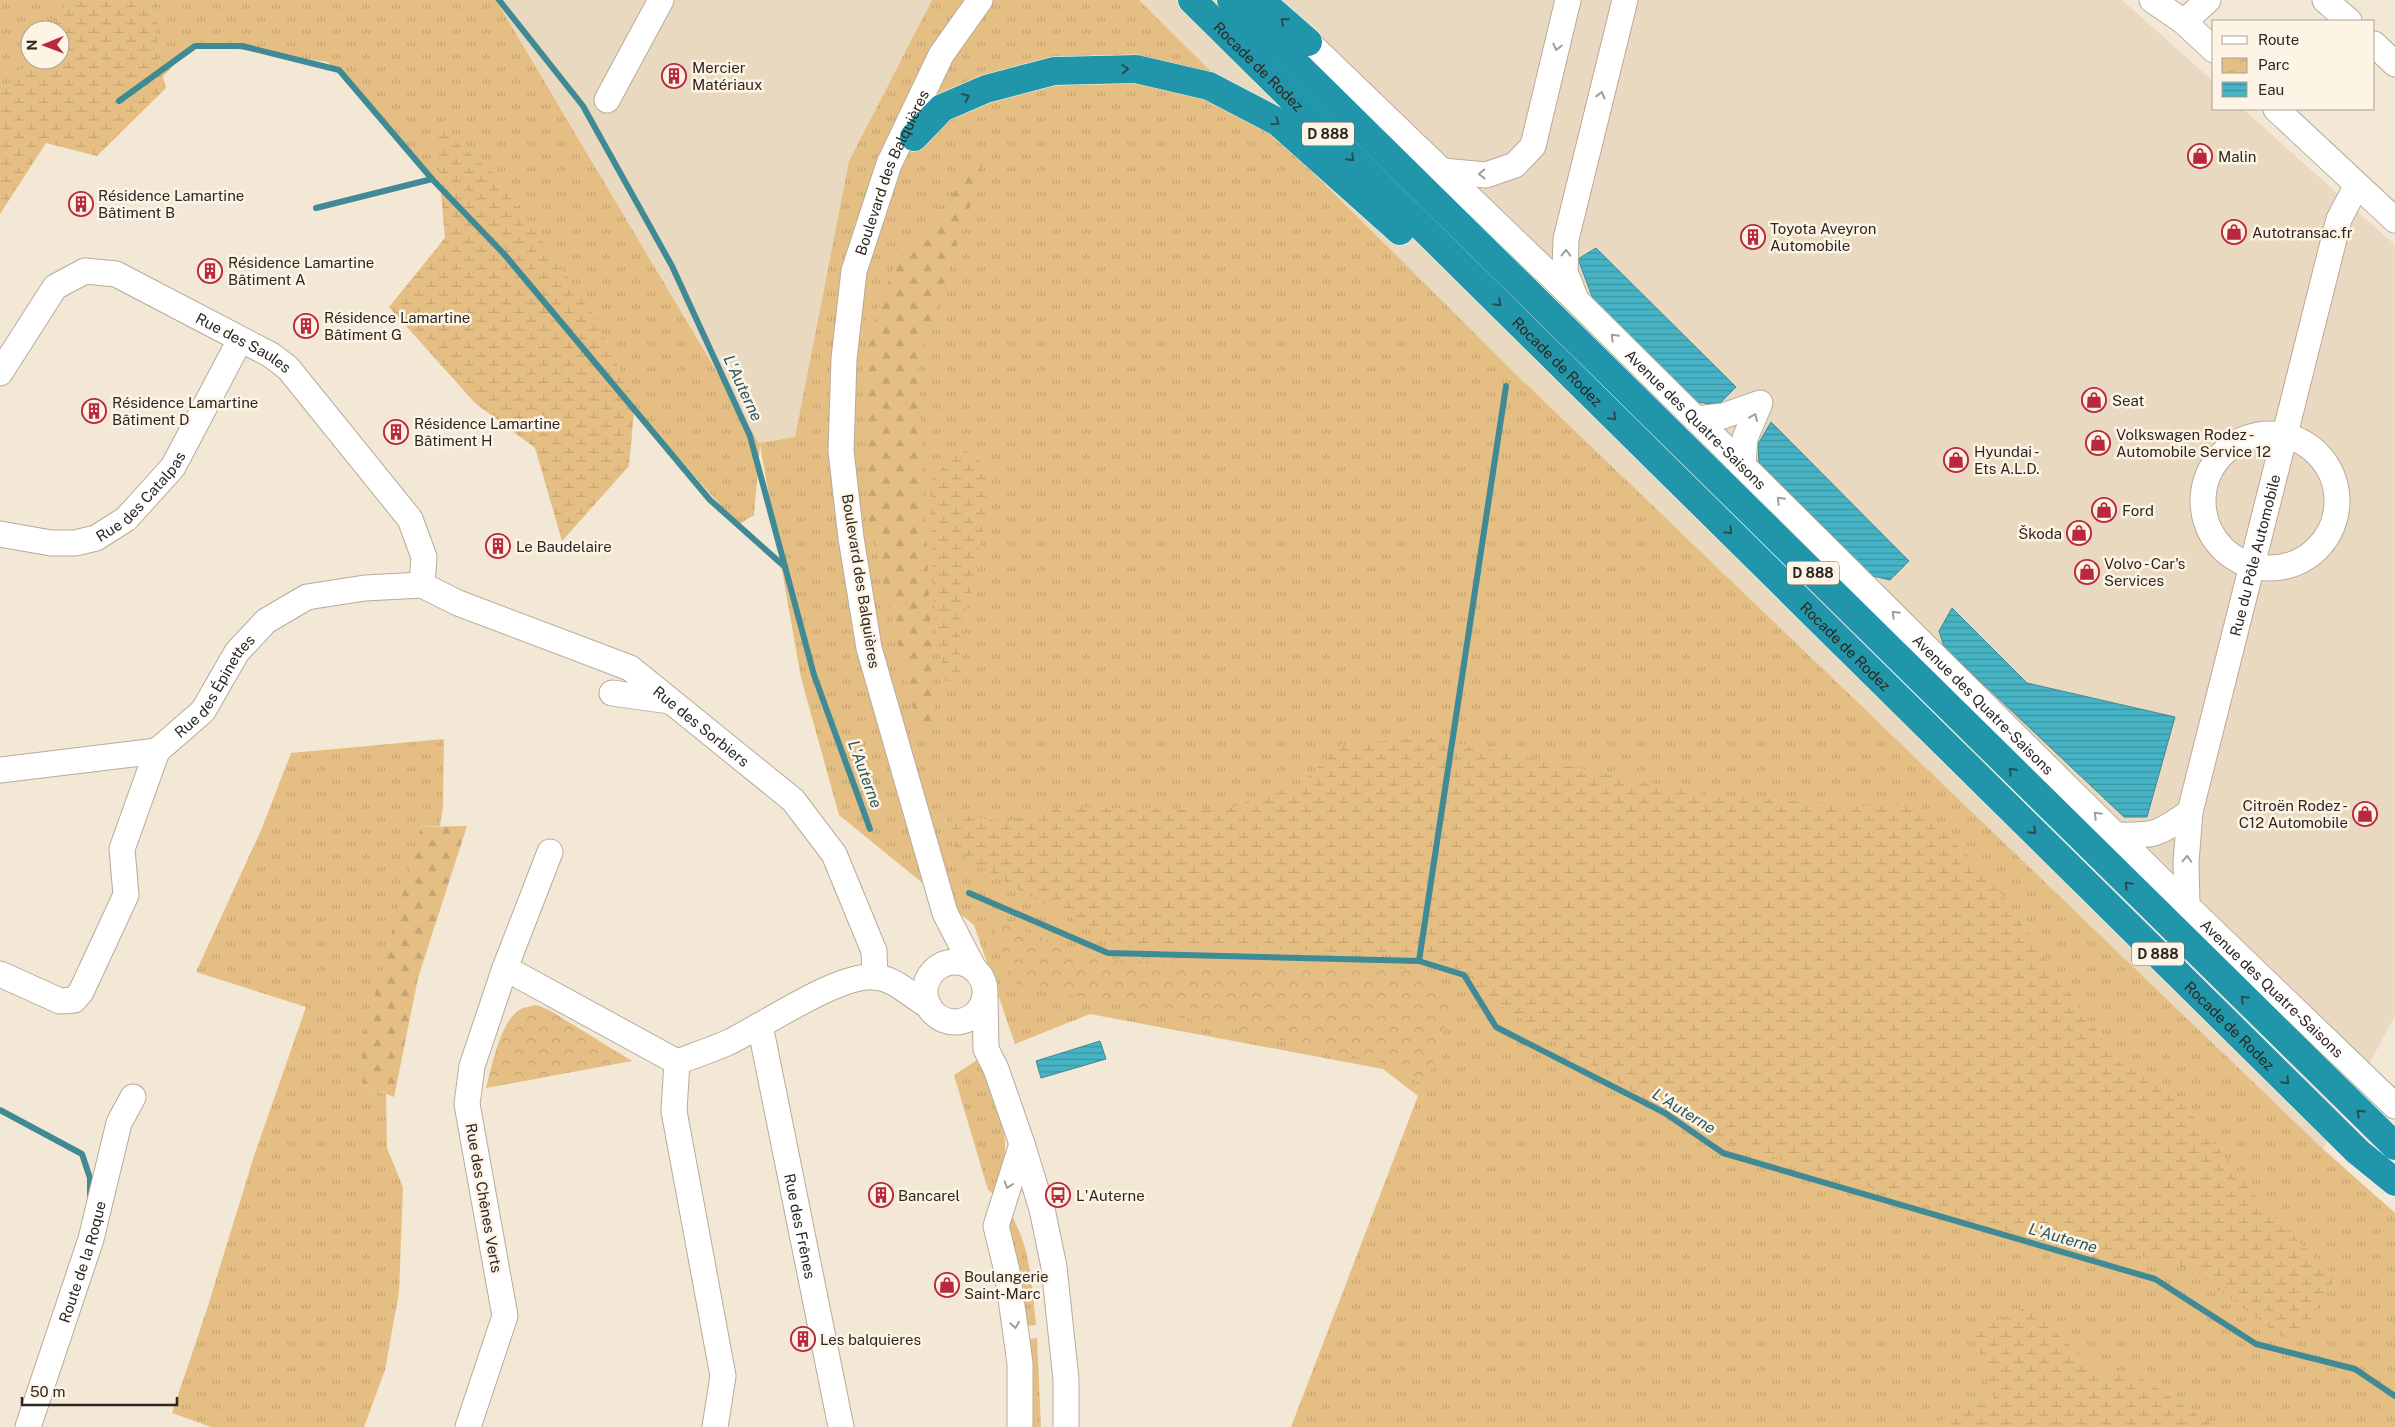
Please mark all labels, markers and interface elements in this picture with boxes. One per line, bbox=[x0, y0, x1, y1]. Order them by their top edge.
street label: Rocade de Rodez bbox=[1210, 18, 1307, 114]
one-way arrow bbox=[1281, 18, 1290, 27]
north arrow bbox=[20, 20, 70, 70]
legend bbox=[2212, 20, 2375, 110]
text: Route bbox=[2258, 31, 2299, 48]
text: N bbox=[24, 40, 40, 51]
one-way arrow bbox=[1552, 43, 1563, 52]
text: Parc bbox=[2258, 56, 2290, 73]
place label: Mercier Matériaux bbox=[692, 59, 762, 93]
building icon: Mercier Matériaux bbox=[661, 63, 687, 89]
one-way arrow bbox=[1121, 64, 1129, 74]
text: Eau bbox=[2258, 81, 2284, 98]
street label: Boulevard des Balquières bbox=[851, 87, 932, 257]
one-way arrow bbox=[1596, 91, 1606, 99]
one-way arrow bbox=[961, 93, 970, 104]
one-way arrow bbox=[1270, 116, 1280, 125]
road number: D 888 bbox=[1302, 122, 1354, 146]
shop icon: Malin bbox=[2187, 143, 2213, 169]
place label: Malin bbox=[2218, 148, 2256, 165]
one-way arrow bbox=[1345, 152, 1354, 161]
one-way arrow bbox=[1478, 169, 1486, 179]
place label: Résidence Lamartine Bâtiment B bbox=[98, 187, 244, 221]
building icon: Résidence Lamartine Bâtiment B bbox=[68, 191, 94, 217]
shop icon: Autotransac.fr bbox=[2221, 219, 2247, 245]
place label: Toyota Aveyron Automobile bbox=[1770, 220, 1876, 254]
building icon: Toyota Aveyron Automobile bbox=[1740, 224, 1766, 250]
place label: Autotransac.fr bbox=[2252, 224, 2353, 241]
one-way arrow bbox=[1561, 249, 1571, 256]
place label: Résidence Lamartine Bâtiment A bbox=[228, 254, 374, 288]
building icon: Résidence Lamartine Bâtiment A bbox=[197, 258, 223, 284]
one-way arrow bbox=[1492, 297, 1501, 306]
street label: Rue des Saules bbox=[193, 309, 295, 376]
place label: Résidence Lamartine Bâtiment G bbox=[324, 309, 470, 343]
building icon: Résidence Lamartine Bâtiment G bbox=[293, 313, 319, 339]
street label: Rocade de Rodez bbox=[1509, 313, 1606, 409]
one-way arrow bbox=[1611, 334, 1620, 343]
street label: Avenue des Quatre-Saisons bbox=[1622, 346, 1770, 492]
water label: L'Auterne bbox=[719, 352, 767, 424]
shop icon: Seat bbox=[2081, 387, 2107, 413]
place label: Seat bbox=[2112, 392, 2144, 409]
place label: Résidence Lamartine Bâtiment D bbox=[112, 394, 258, 428]
building icon: Résidence Lamartine Bâtiment D bbox=[81, 398, 107, 424]
one-way arrow bbox=[1608, 411, 1617, 420]
one-way arrow bbox=[1748, 413, 1759, 422]
place label: Résidence Lamartine Bâtiment H bbox=[414, 415, 560, 449]
building icon: Résidence Lamartine Bâtiment H bbox=[383, 419, 409, 445]
place label: Volkswagen Rodez - Automobile Service 12 bbox=[2116, 426, 2271, 460]
shop icon: Volkswagen Rodez - Automobile Service 12 bbox=[2085, 430, 2111, 456]
place label: Hyundai - Ets A.L.D. bbox=[1974, 443, 2040, 477]
shop icon: Hyundai - Ets A.L.D. bbox=[1943, 447, 1969, 473]
street label: Rue des Catalpas bbox=[93, 449, 188, 544]
street label: Rue du Pôle Automobile bbox=[2226, 472, 2283, 638]
street label: Boulevard des Balquières bbox=[839, 492, 883, 670]
one-way arrow bbox=[1776, 497, 1785, 506]
shop icon: Ford bbox=[2091, 497, 2117, 523]
place label: Ford bbox=[2122, 502, 2154, 519]
shop icon: Škoda bbox=[2066, 520, 2092, 546]
one-way arrow bbox=[1723, 525, 1732, 534]
place label: Škoda bbox=[2018, 525, 2062, 542]
building icon: Le Baudelaire bbox=[485, 533, 511, 559]
place label: Le Baudelaire bbox=[516, 538, 612, 555]
place label: Volvo - Car's Services bbox=[2104, 555, 2185, 589]
shop icon: Volvo - Car's Services bbox=[2074, 559, 2100, 585]
road number: D 888 bbox=[1787, 562, 1839, 584]
street label: Rocade de Rodez bbox=[1797, 598, 1894, 694]
one-way arrow bbox=[1892, 611, 1901, 620]
street label: Rue des Épinettes bbox=[171, 631, 258, 741]
street label: Avenue des Quatre-Saisons bbox=[1910, 631, 2057, 778]
street label: Rue des Sorbiers bbox=[650, 682, 753, 770]
water label: L'Auterne bbox=[844, 738, 886, 811]
one-way arrow bbox=[2009, 768, 2018, 777]
place label: Citroën Rodez - C12 Automobile bbox=[2239, 797, 2348, 831]
shop icon: Citroën Rodez - C12 Automobile bbox=[2352, 801, 2378, 827]
one-way arrow bbox=[2094, 812, 2103, 821]
one-way arrow bbox=[2028, 825, 2037, 834]
one-way arrow bbox=[2181, 855, 2192, 863]
one-way arrow bbox=[2125, 882, 2134, 891]
street label: Avenue des Quatre-Saisons bbox=[2198, 916, 2347, 1061]
road number: D 888 bbox=[2132, 942, 2184, 966]
street label: Rocade de Rodez bbox=[2181, 977, 2278, 1073]
one-way arrow bbox=[2241, 996, 2250, 1005]
one-way arrow bbox=[2280, 1075, 2289, 1084]
water label: L'Auterne bbox=[1649, 1084, 1719, 1138]
one-way arrow bbox=[2357, 1109, 2366, 1118]
street label: Rue des Chênes Verts bbox=[462, 1122, 506, 1274]
street label: Rue des Frênes bbox=[782, 1172, 819, 1280]
one-way arrow bbox=[1004, 1180, 1014, 1188]
building icon: Bancarel bbox=[868, 1182, 894, 1208]
bus stop icon: L'Auterne bbox=[1045, 1182, 1071, 1208]
place label: Bancarel bbox=[898, 1187, 960, 1204]
place label: L'Auterne bbox=[1076, 1187, 1145, 1204]
street label: Route de la Roque bbox=[55, 1199, 108, 1325]
water label: L'Auterne bbox=[2026, 1219, 2100, 1257]
place label: Boulangerie Saint-Marc bbox=[964, 1268, 1048, 1302]
shop icon: Boulangerie Saint-Marc bbox=[934, 1272, 960, 1298]
one-way arrow bbox=[1009, 1321, 1020, 1329]
building icon: Les balquieres bbox=[790, 1326, 816, 1352]
place label: Les balquieres bbox=[820, 1331, 921, 1348]
scale bar bbox=[22, 1374, 178, 1406]
text: 50 m bbox=[30, 1383, 65, 1400]

